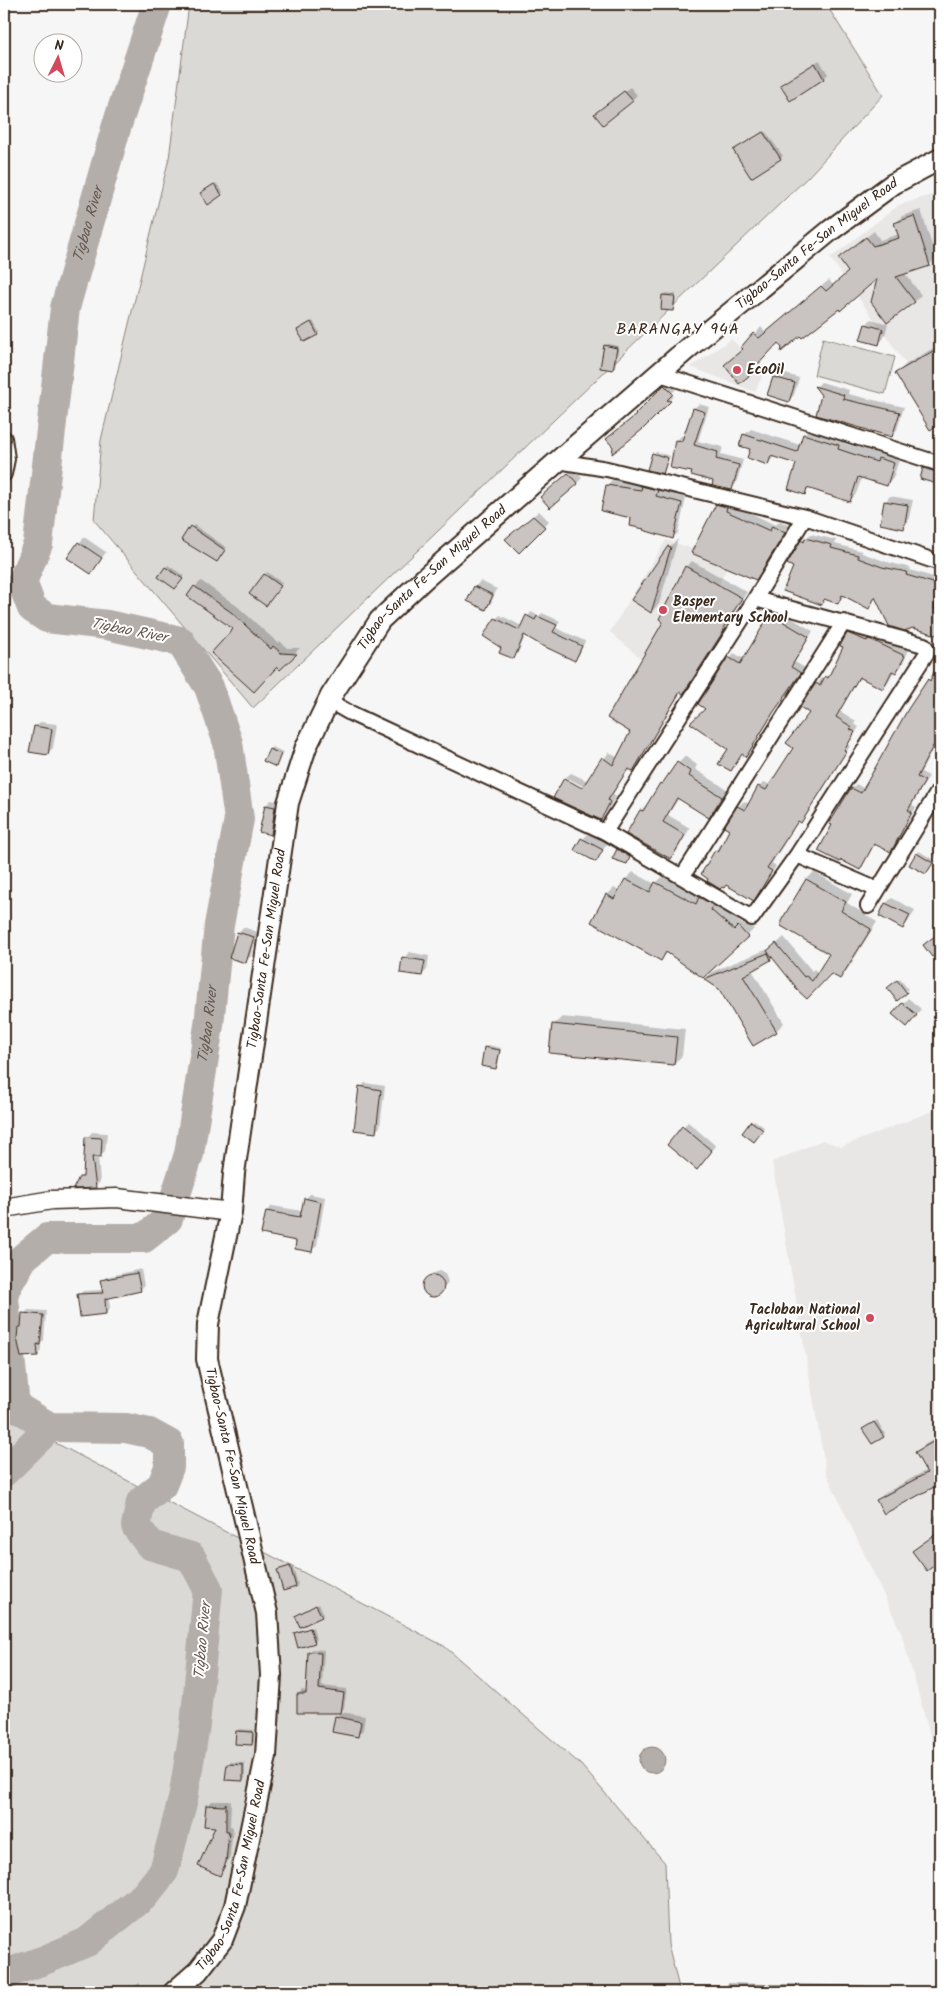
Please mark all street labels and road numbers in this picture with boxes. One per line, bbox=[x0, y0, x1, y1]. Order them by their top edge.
street label: Tigbao-Santa Fe-San Miguel Road bbox=[731, 172, 903, 315]
street label: Tigbao-Santa Fe-San Miguel Road bbox=[352, 499, 513, 655]
street label: Tigbao-Santa Fe-San Miguel Road bbox=[241, 846, 292, 1050]
street label: Tigbao-Santa Fe-San Miguel Road bbox=[199, 1365, 266, 1568]
street label: Tigbao-Santa Fe-San Miguel Road bbox=[191, 1777, 272, 1976]

